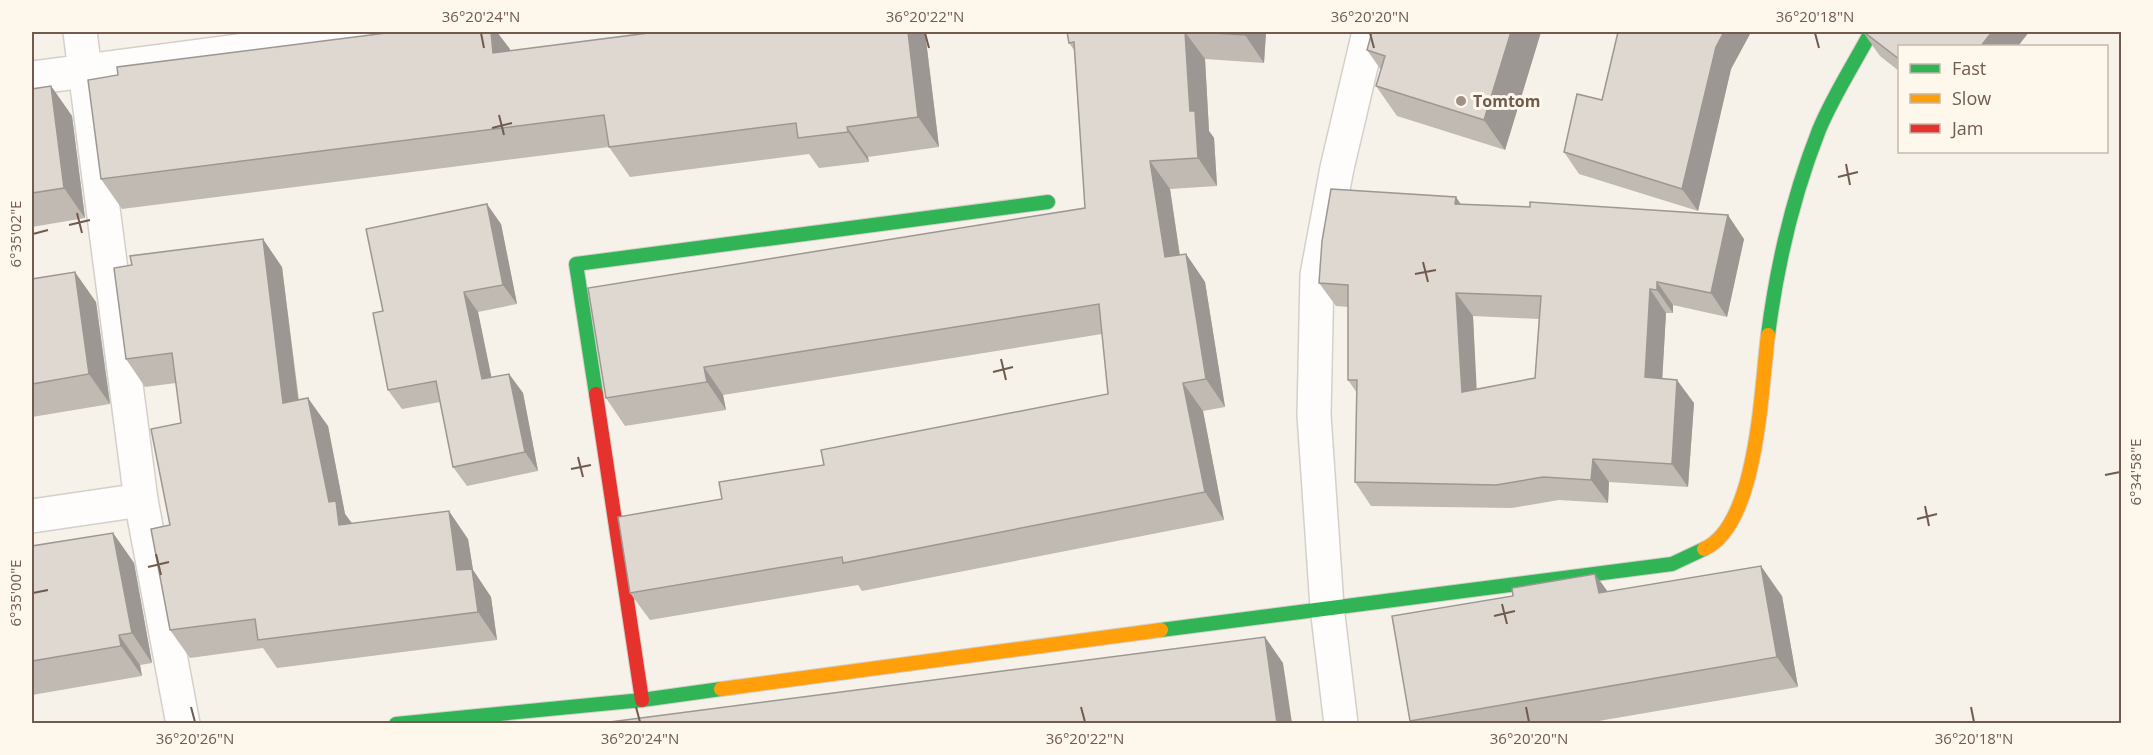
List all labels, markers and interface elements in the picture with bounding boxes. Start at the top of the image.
text: 36°20'24"N [442,6,520,26]
text: 36°20'22"N [886,6,964,26]
text: 36°20'20"N [1331,6,1409,26]
text: 36°20'18"N [1776,6,1854,26]
legend [1898,45,2108,153]
text: Fast [1952,56,1986,80]
text: Slow [1952,86,1991,110]
place label: Tomtom [1473,90,1540,112]
marker: Tomtom [1454,94,1468,108]
text: Jam [1950,116,1984,140]
text: 6°35'02"E [5,201,25,267]
text: 6°34'58"E [2125,439,2145,505]
text: 6°35'00"E [5,560,25,626]
text: 36°20'26"N [156,728,234,748]
text: 36°20'24"N [601,728,679,748]
text: 36°20'22"N [1046,728,1124,748]
text: 36°20'20"N [1490,728,1568,748]
text: 36°20'18"N [1935,728,2013,748]

